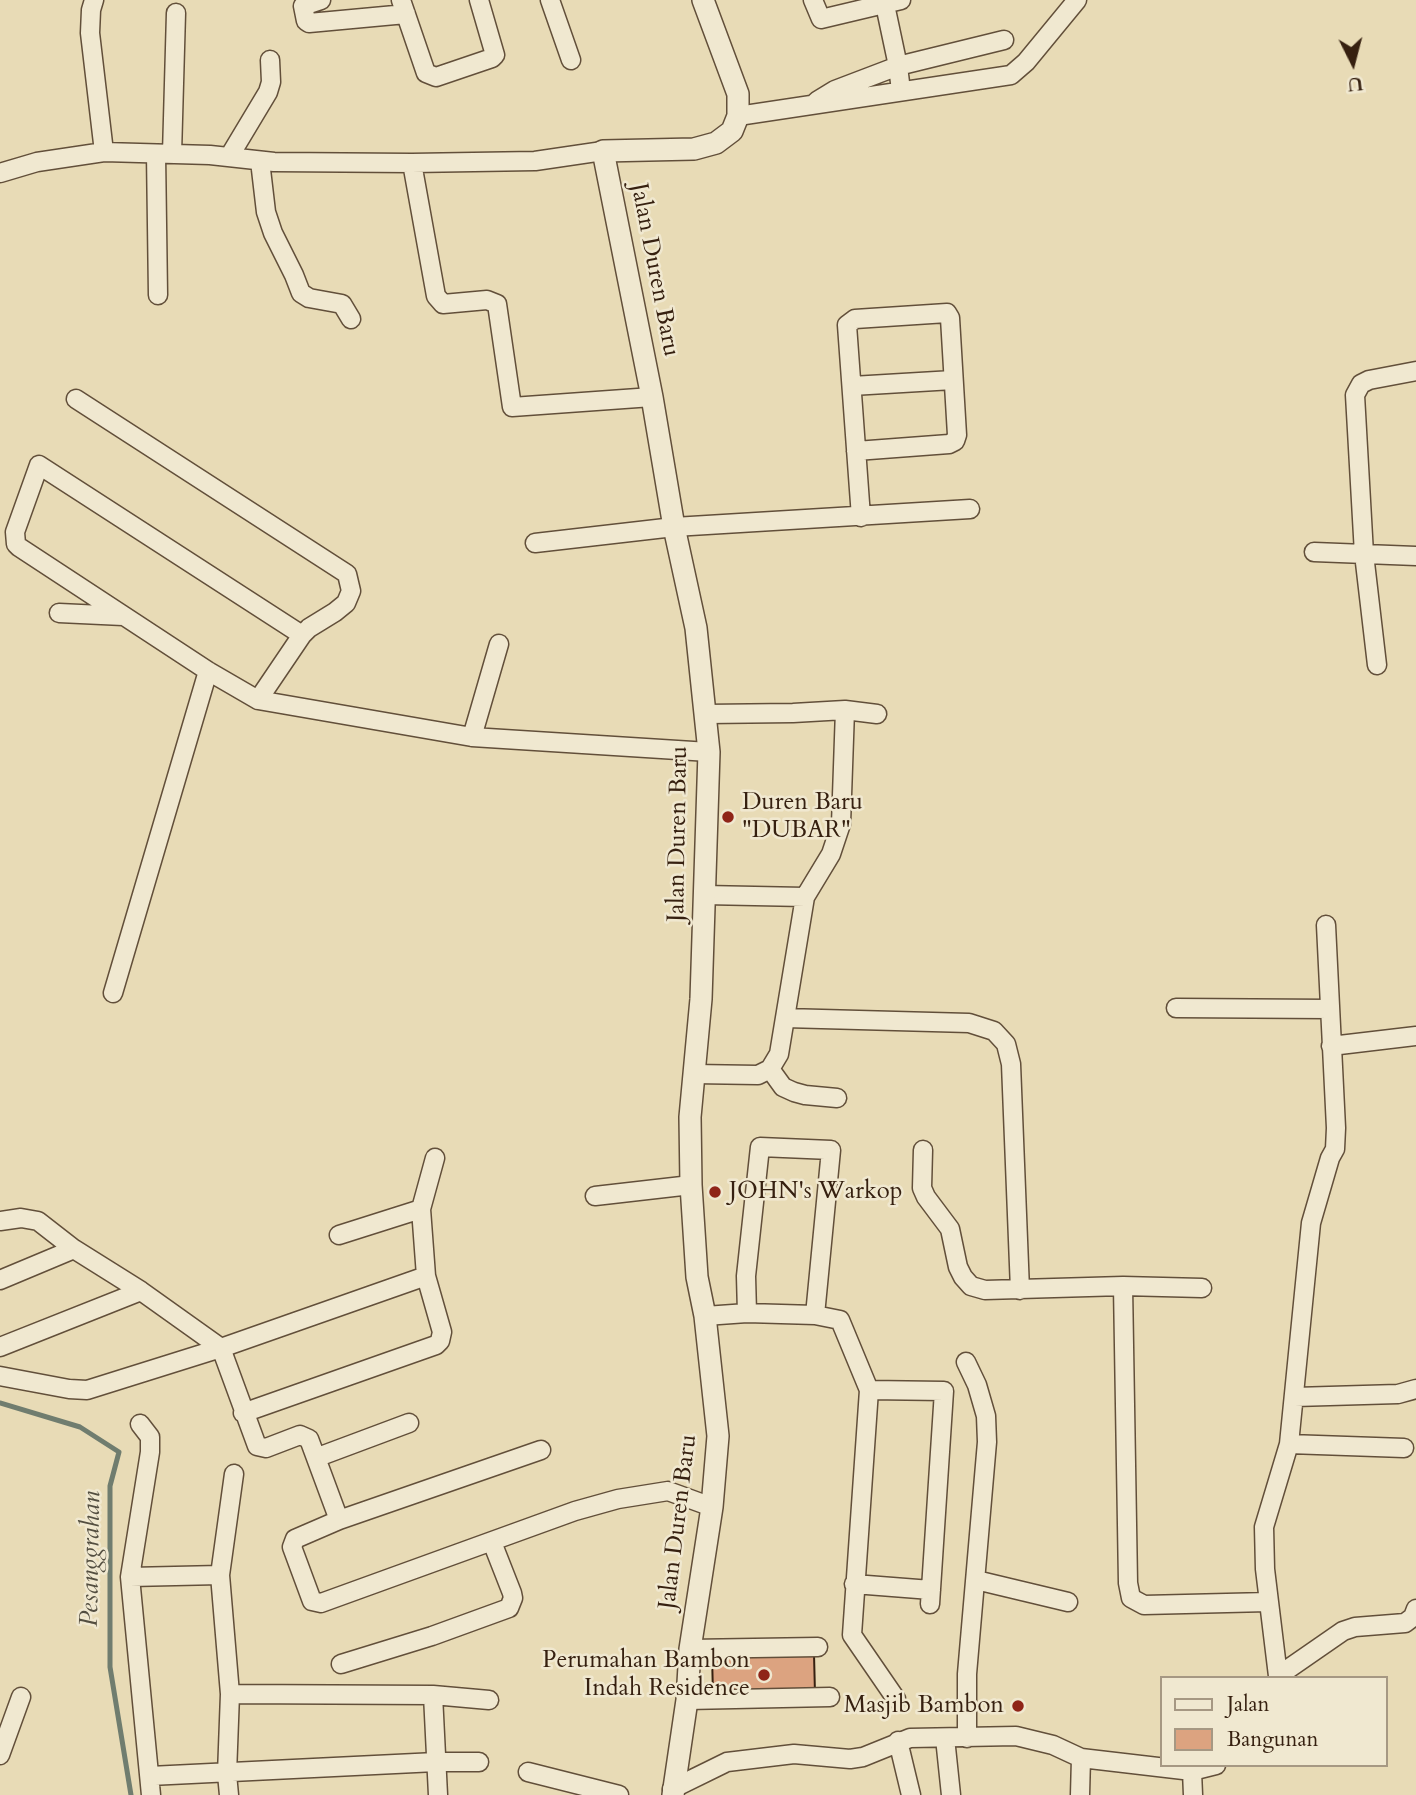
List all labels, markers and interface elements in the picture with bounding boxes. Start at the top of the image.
north arrow [1318,28,1388,98]
text: U [1346,70,1364,98]
street label: Jalan Duren Baru [623,181,685,359]
street label: Jalan Duren Baru [663,746,695,922]
place label: Duren Baru "DUBAR" [742,789,863,845]
marker: Duren Baru "DUBAR" [720,809,736,825]
place label: JOHN's Warkop [729,1178,903,1206]
marker: JOHN's Warkop [707,1184,723,1200]
street label: Jalan Duren Baru [654,1433,704,1611]
water label: Pesanggrahan [75,1491,109,1627]
place label: Perumahan Bambon Indah Residence [542,1647,750,1703]
marker: Perumahan Bambon Indah Residence [756,1667,772,1683]
legend [1160,1676,1388,1767]
text: Jalan [1227,1690,1270,1719]
place label: Masjib Bambon [844,1692,1004,1720]
marker: Masjib Bambon [1010,1698,1026,1714]
text: Bangunan [1227,1725,1319,1754]

